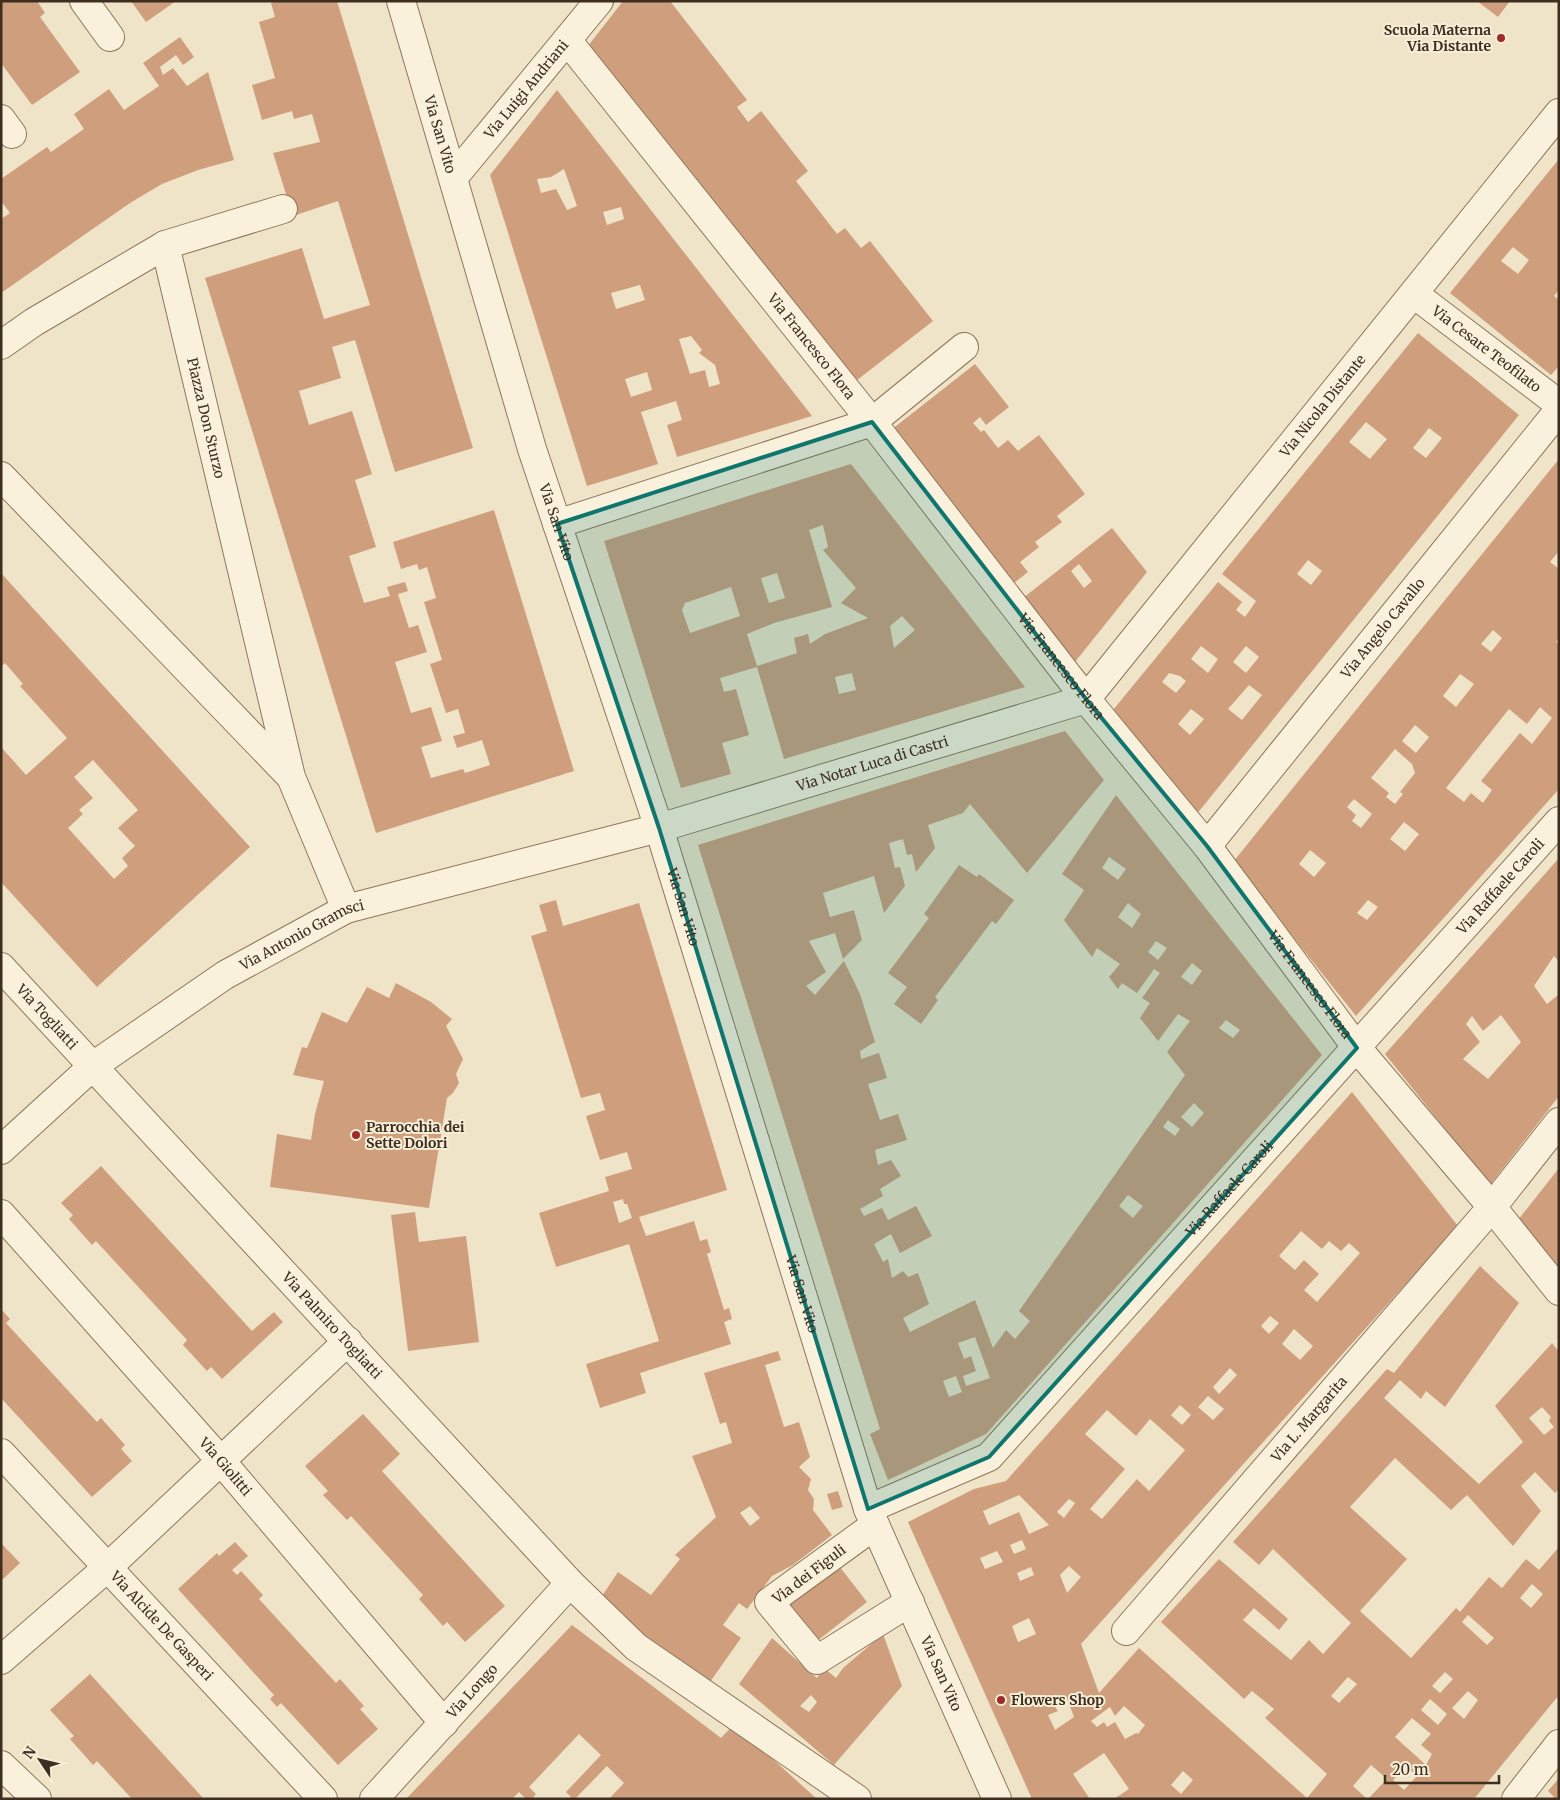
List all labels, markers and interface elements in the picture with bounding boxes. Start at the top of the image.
place label: Scuola Materna Via Distante [1384,21,1491,55]
marker: Scuola Materna Via Distante [1495,32,1507,44]
street label: Via Luigi Andriani [480,36,572,143]
street label: Via San Vito [420,92,460,175]
street label: Via Francesco Flora [763,289,860,403]
street label: Via Cesare Teofilato [1428,301,1545,396]
street label: Via Nicola Distante [1275,351,1369,461]
street label: Piazza Don Sturzo [183,356,229,480]
street label: Via San Vito [535,480,578,563]
street label: Via Angelo Cavallo [1336,574,1429,683]
street label: Via Francesco Flora [1013,609,1109,724]
street label: Via Notar Luca di Castri [793,732,951,795]
street label: Via Raffaele Caroli [1452,834,1548,939]
street label: Via San Vito [663,865,704,948]
street label: Via Antonio Gramsci [236,896,366,975]
street label: Via Francesco Flora [1263,926,1356,1043]
street label: Via Togliatti [12,980,82,1054]
place label: Parrocchia dei Sette Dolori [366,1118,465,1152]
marker: Parrocchia dei Sette Dolori [350,1129,362,1141]
street label: Via Raffaele Caroli [1181,1137,1277,1241]
street label: Via San Vito [781,1252,822,1335]
street label: Via Palmiro Togliatti [278,1268,386,1383]
street label: Via L. Margarita [1266,1372,1351,1466]
street label: Via Giolitti [195,1433,256,1500]
street label: Via dei Figuli [768,1540,850,1608]
street label: Via Alcide De Gasperi [106,1567,217,1685]
street label: Via San Vito [916,1632,966,1714]
street label: Via Longo [442,1660,501,1723]
place label: Flowers Shop [1011,1691,1104,1709]
marker: Flowers Shop [995,1694,1007,1706]
north arrow [15,1735,65,1785]
text: N [19,1743,40,1762]
scale bar [1385,1752,1499,1784]
text: 20 m [1392,1760,1429,1779]

